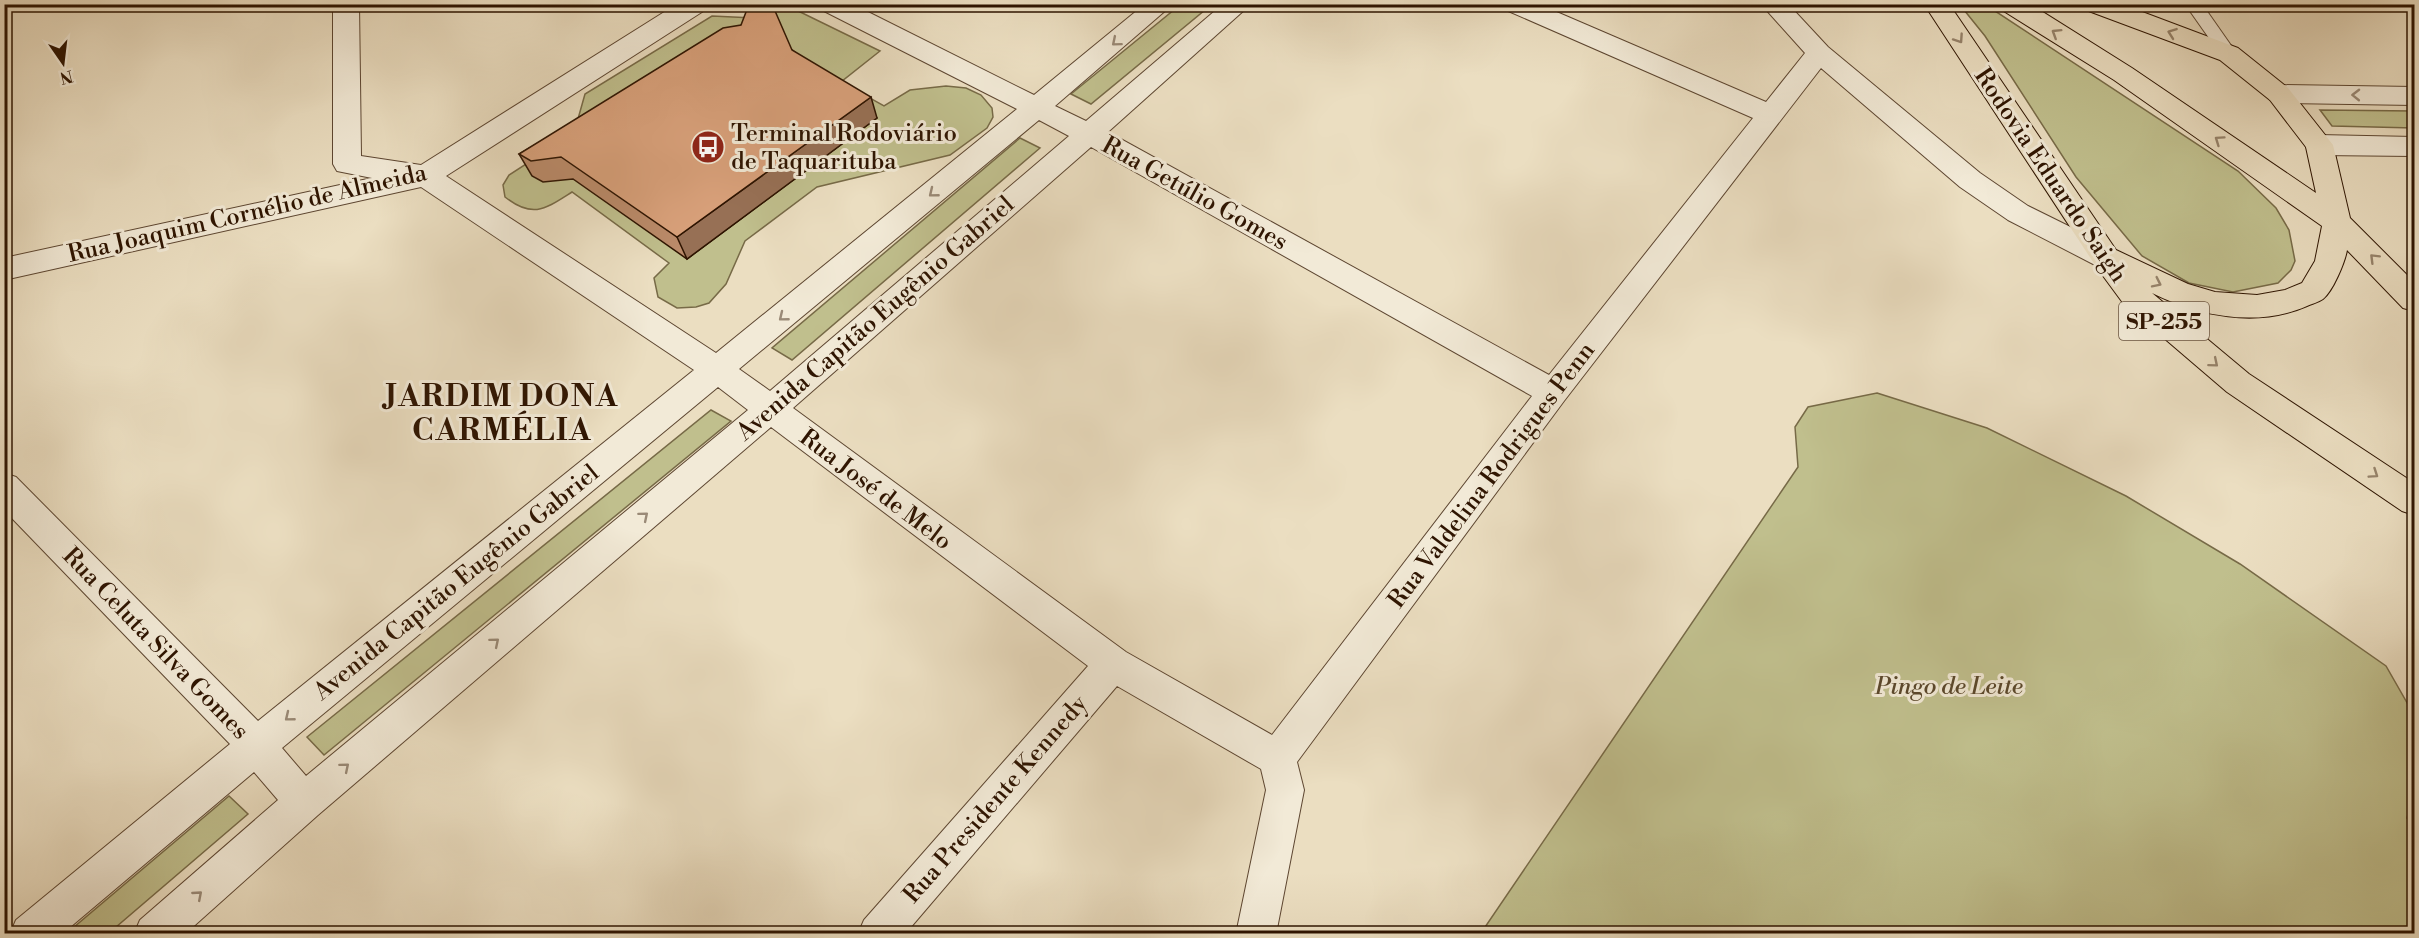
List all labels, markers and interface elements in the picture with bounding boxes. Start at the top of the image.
one-way arrow [2167,27,2178,40]
one-way arrow [2052,28,2062,40]
one-way arrow [1952,32,1963,43]
north arrow [33,33,93,93]
one-way arrow [1112,35,1123,46]
street label: Rodovia Eduardo Saigh [1967,63,2133,289]
text: N [57,65,75,88]
one-way arrow [2352,89,2361,101]
place label: Terminal Rodoviário de Taquarituba [731,119,957,177]
bus stop icon: Terminal Rodoviário de Taquarituba [690,129,726,165]
street label: Rua Getúlio Gomes [1096,130,1293,257]
one-way arrow [2215,136,2226,147]
street label: Rua Joaquim Cornélio de Almeida [65,158,430,270]
one-way arrow [929,186,940,197]
street label: Avenida Capitão Eugênio Gabriel [730,190,1021,448]
one-way arrow [2370,254,2380,265]
one-way arrow [2151,275,2162,287]
road number: SP-255 [2119,302,2209,340]
one-way arrow [779,310,790,321]
street label: Rua Valdelina Rodrigues Penn [1382,337,1602,615]
one-way arrow [2207,355,2218,366]
district label: JARDIM DONA CARMÉLIA [381,378,619,450]
street label: Rua José de Melo [793,423,958,557]
street label: Avenida Capitão Eugênio Gabriel [307,458,605,708]
one-way arrow [2368,466,2378,478]
one-way arrow [637,512,648,523]
street label: Rua Celuta Silva Gomes [56,541,255,746]
one-way arrow [488,638,499,649]
park label: Pingo de Leite [1874,672,2023,702]
street label: Rua Presidente Kennedy [897,689,1094,910]
one-way arrow [284,710,295,721]
one-way arrow [338,764,349,775]
one-way arrow [191,891,202,902]

